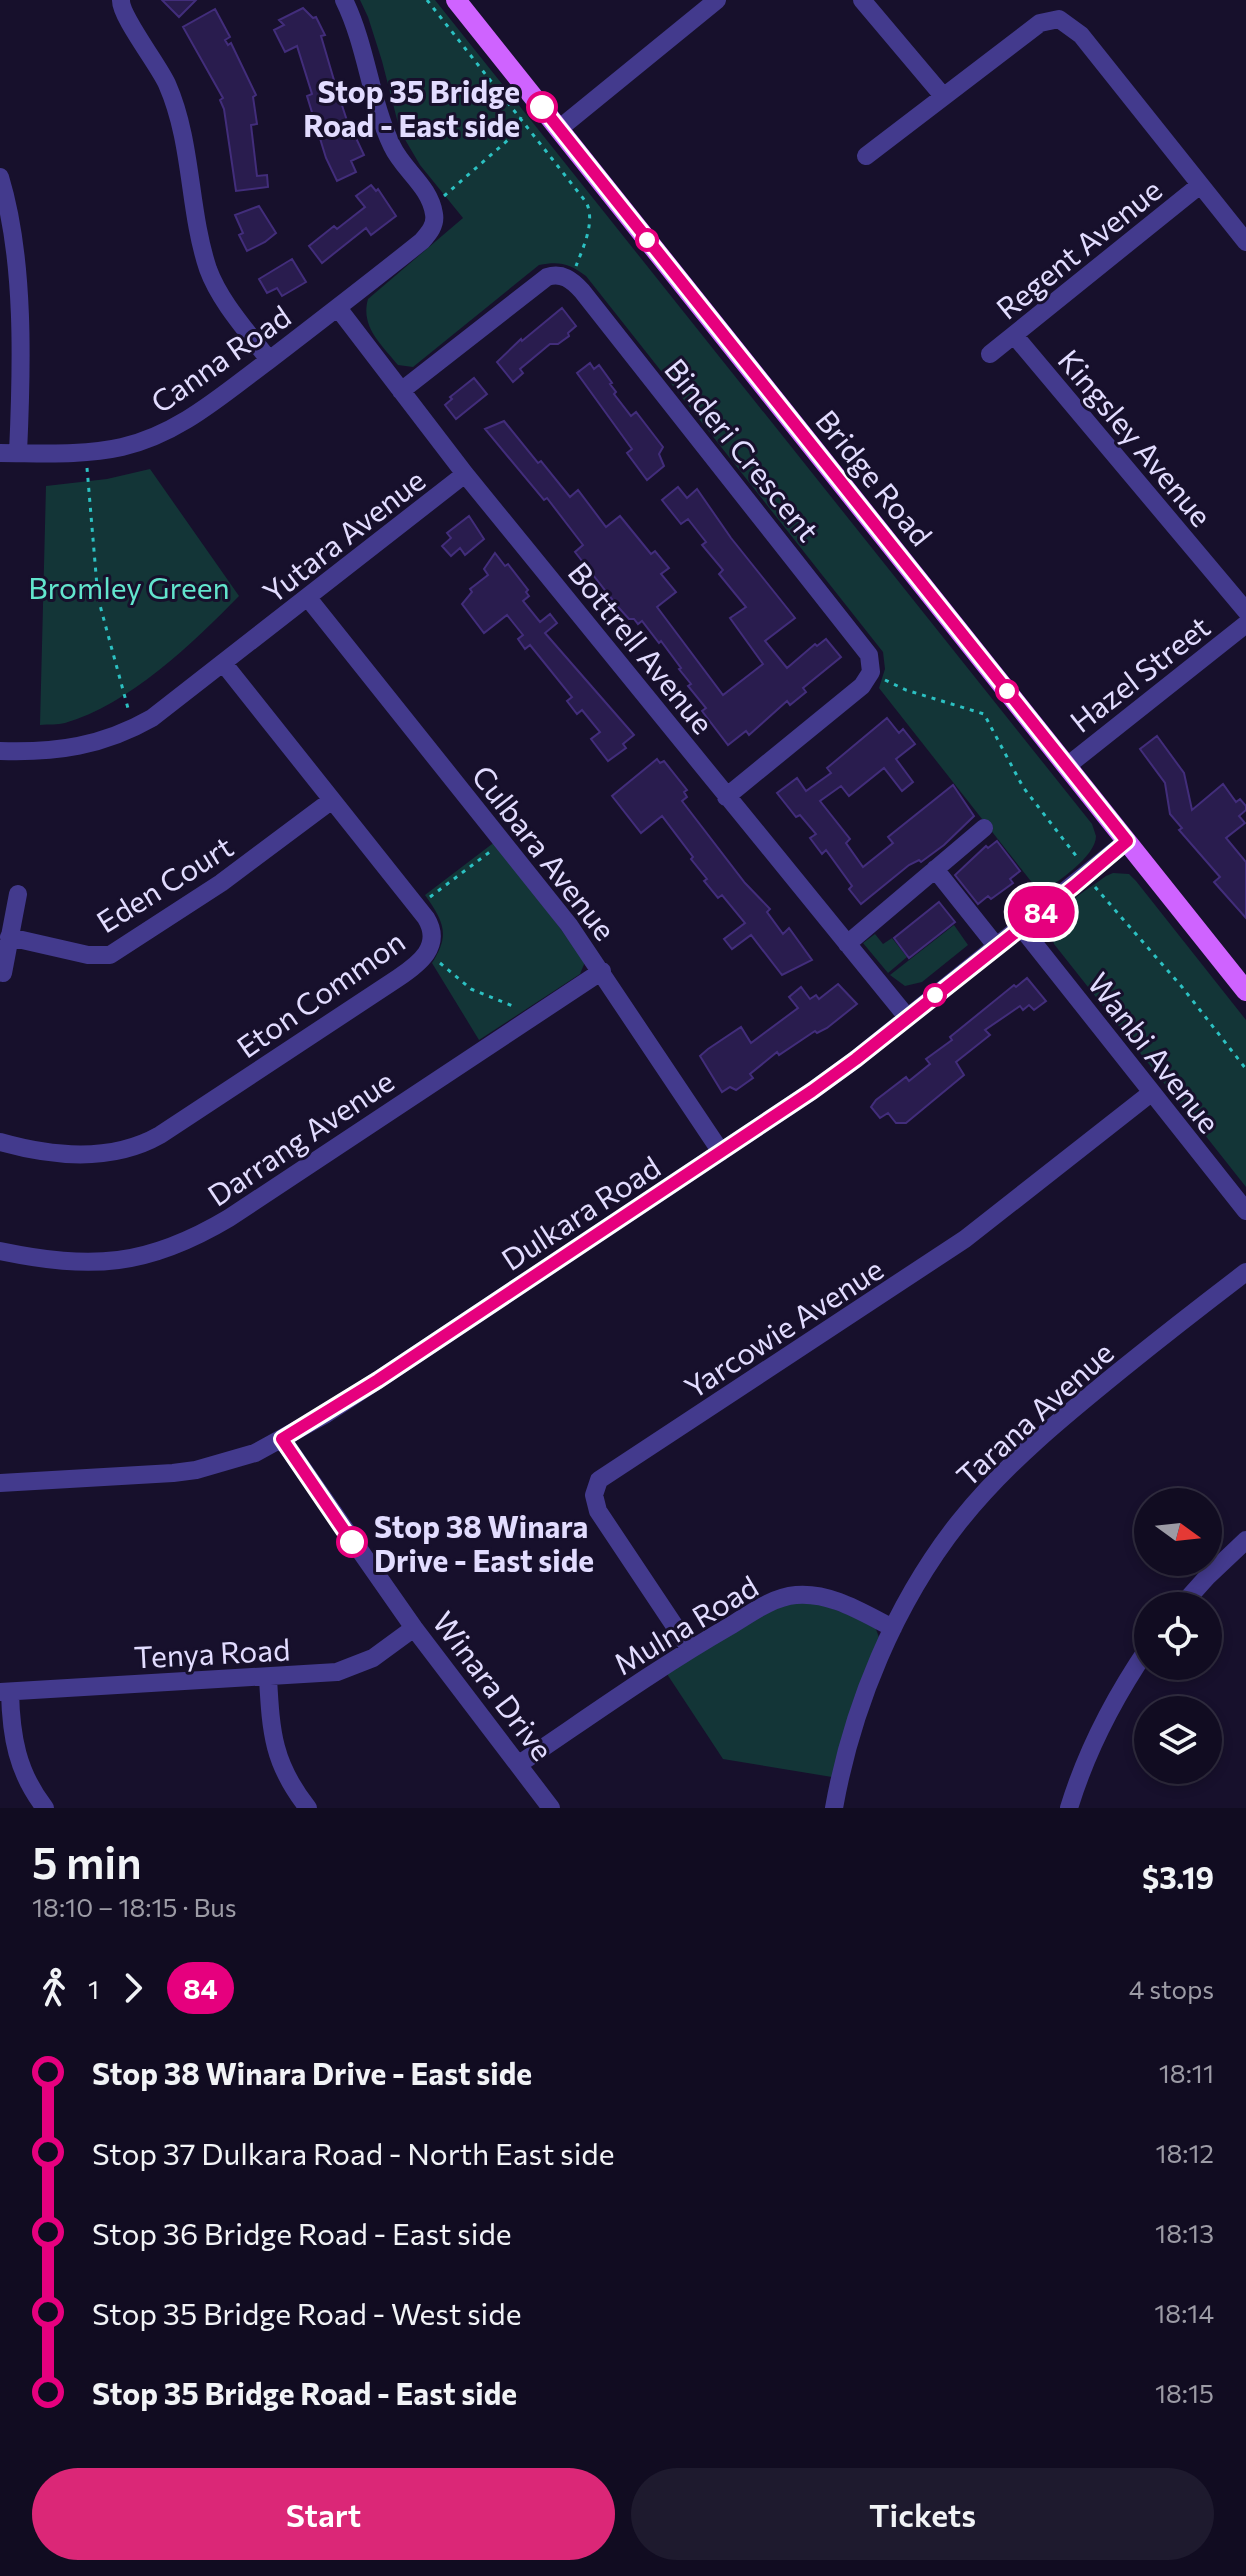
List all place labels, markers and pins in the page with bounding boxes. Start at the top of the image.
place label: Stop 35 Bridge Road - East side [303,72,520,143]
marker: Stop 35 Bridge Road - East side [527,92,557,122]
unlabelled marker [636,229,658,251]
unlabelled marker [996,680,1018,702]
unlabelled marker [924,984,946,1006]
place label: Stop 38 Winara Drive - East side [374,1507,594,1578]
marker: Stop 38 Winara Drive - East side [337,1527,367,1557]

